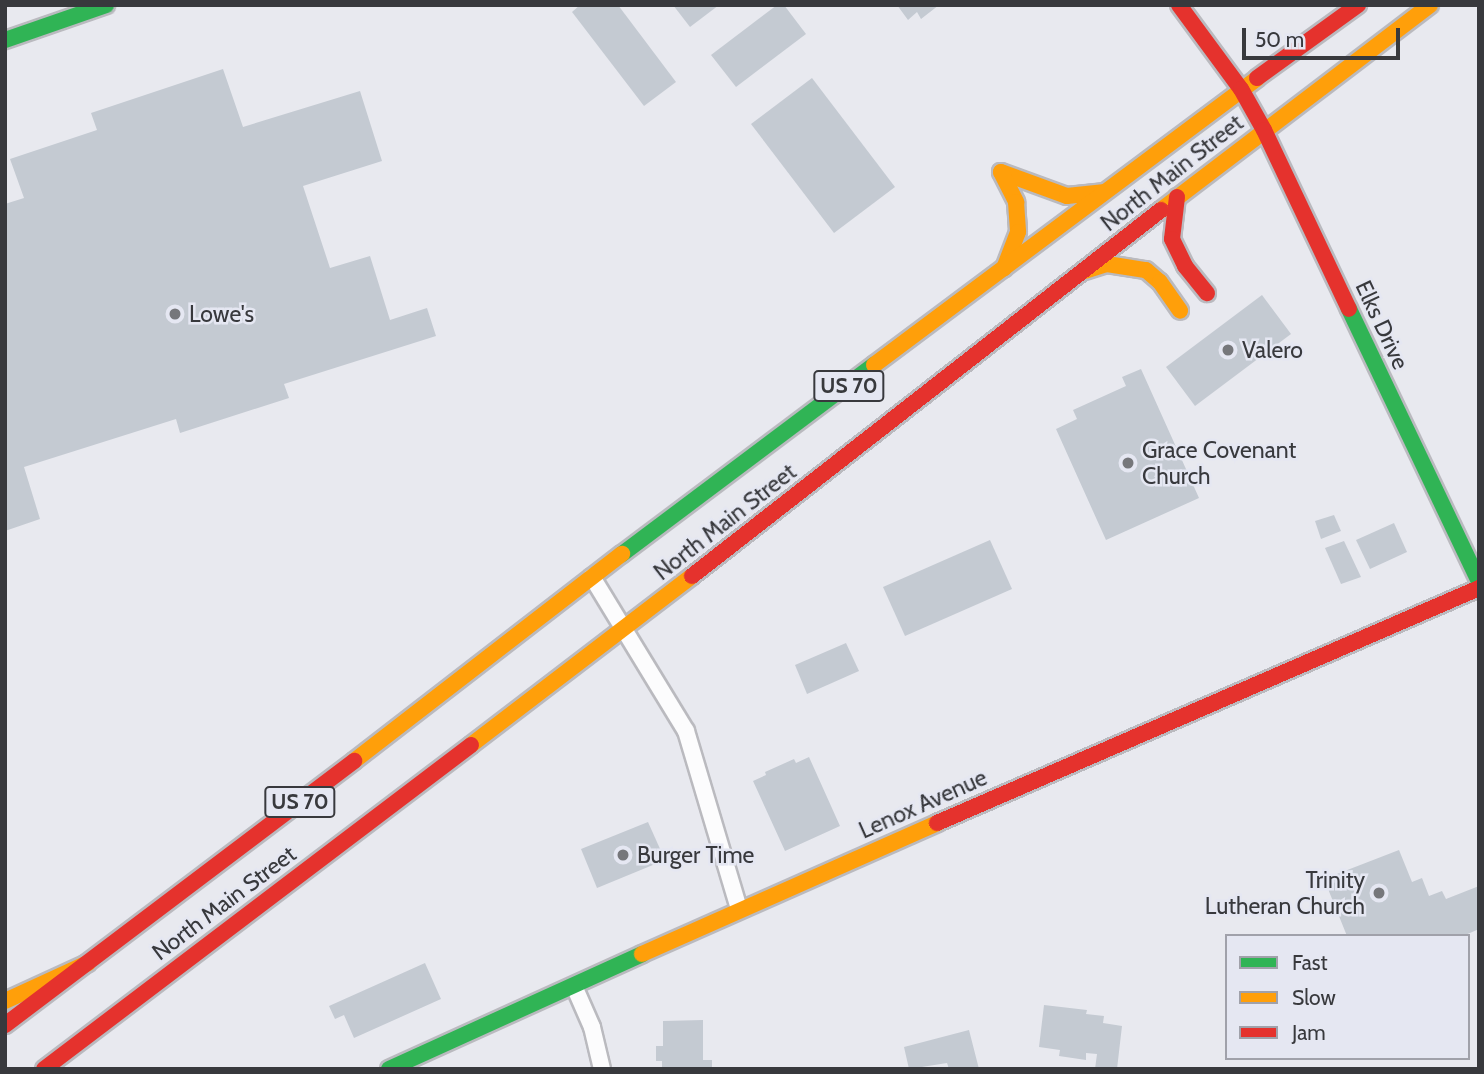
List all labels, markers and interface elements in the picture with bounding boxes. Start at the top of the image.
scale bar [1246,14,1404,58]
text: 50 m [1255,27,1304,52]
street label: North Main Street [1095,109,1249,237]
street label: Elks Drive [1349,276,1415,374]
place label: Lowe's [189,300,254,328]
marker: Lowe's [167,306,183,322]
place label: Valero [1242,336,1303,364]
marker: Valero [1220,342,1236,358]
road number: US 70 [812,368,886,404]
place label: Grace Covenant Church [1142,436,1296,490]
marker: Grace Covenant Church [1120,455,1136,471]
street label: North Main Street [648,458,802,586]
street label: Lenox Avenue [855,764,991,844]
road number: US 70 [263,784,337,820]
street label: North Main Street [147,840,301,966]
place label: Burger Time [637,841,754,869]
marker: Burger Time [615,847,631,863]
place label: Trinity Lutheran Church [1205,866,1365,920]
marker: Trinity Lutheran Church [1371,885,1387,901]
legend [1225,934,1470,1060]
text: Fast [1292,950,1328,975]
text: Slow [1292,985,1336,1010]
text: Jam [1292,1020,1326,1045]

